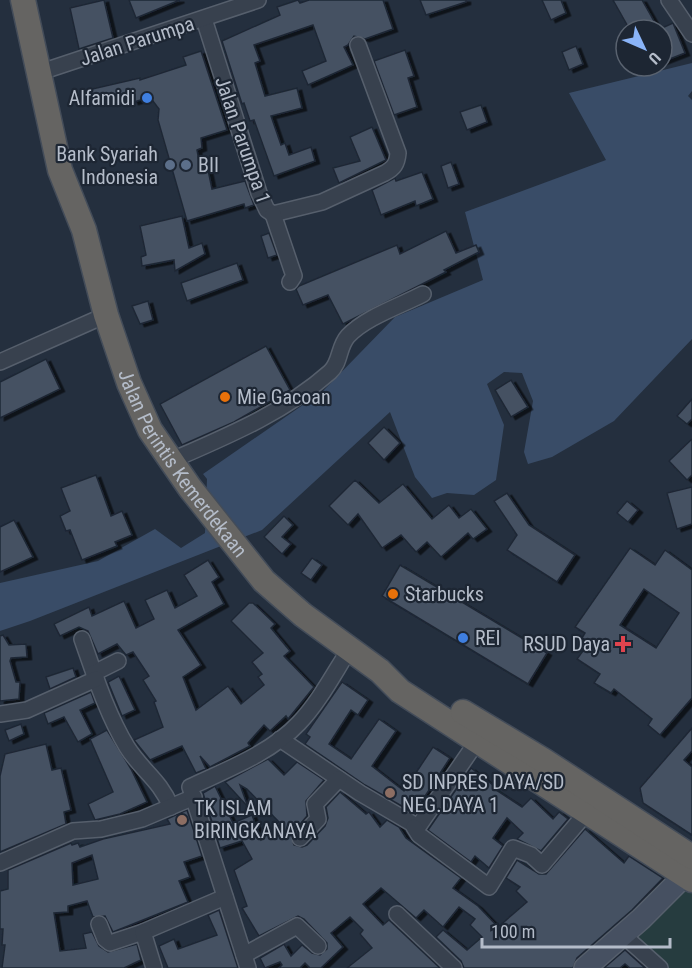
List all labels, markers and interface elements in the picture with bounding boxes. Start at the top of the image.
street label: Jalan Parumpa [77,11,197,71]
north arrow [614,18,674,78]
text: U [644,48,664,68]
street label: Jalan Parumpa 1 [210,73,276,207]
place label: Alfamidi [69,86,135,110]
marker: Alfamidi [140,91,154,105]
place label: Bank Syariah Indonesia [56,142,158,189]
place label: BII [198,153,219,177]
marker: Bank Syariah Indonesia [163,158,177,172]
marker: BII [179,158,193,172]
street label: Jalan Perintis Kemerdekaan [113,367,252,562]
place label: Mie Gacoan [237,385,331,409]
marker: Mie Gacoan [218,390,232,404]
place label: Starbucks [405,582,484,606]
marker: Starbucks [386,587,400,601]
place label: REI [475,626,501,650]
marker: REI [456,631,470,645]
place label: RSUD Daya [523,632,610,656]
marker: RSUD Daya [614,635,632,653]
place label: SD INPRES DAYA/SD NEG.DAYA 1 [402,770,565,817]
marker: SD INPRES DAYA/SD NEG.DAYA 1 [383,786,397,800]
place label: TK ISLAM BIRINGKANAYA [194,796,317,843]
marker: TK ISLAM BIRINGKANAYA [175,813,189,827]
scale bar [482,911,670,949]
text: 100 m [491,921,535,942]

